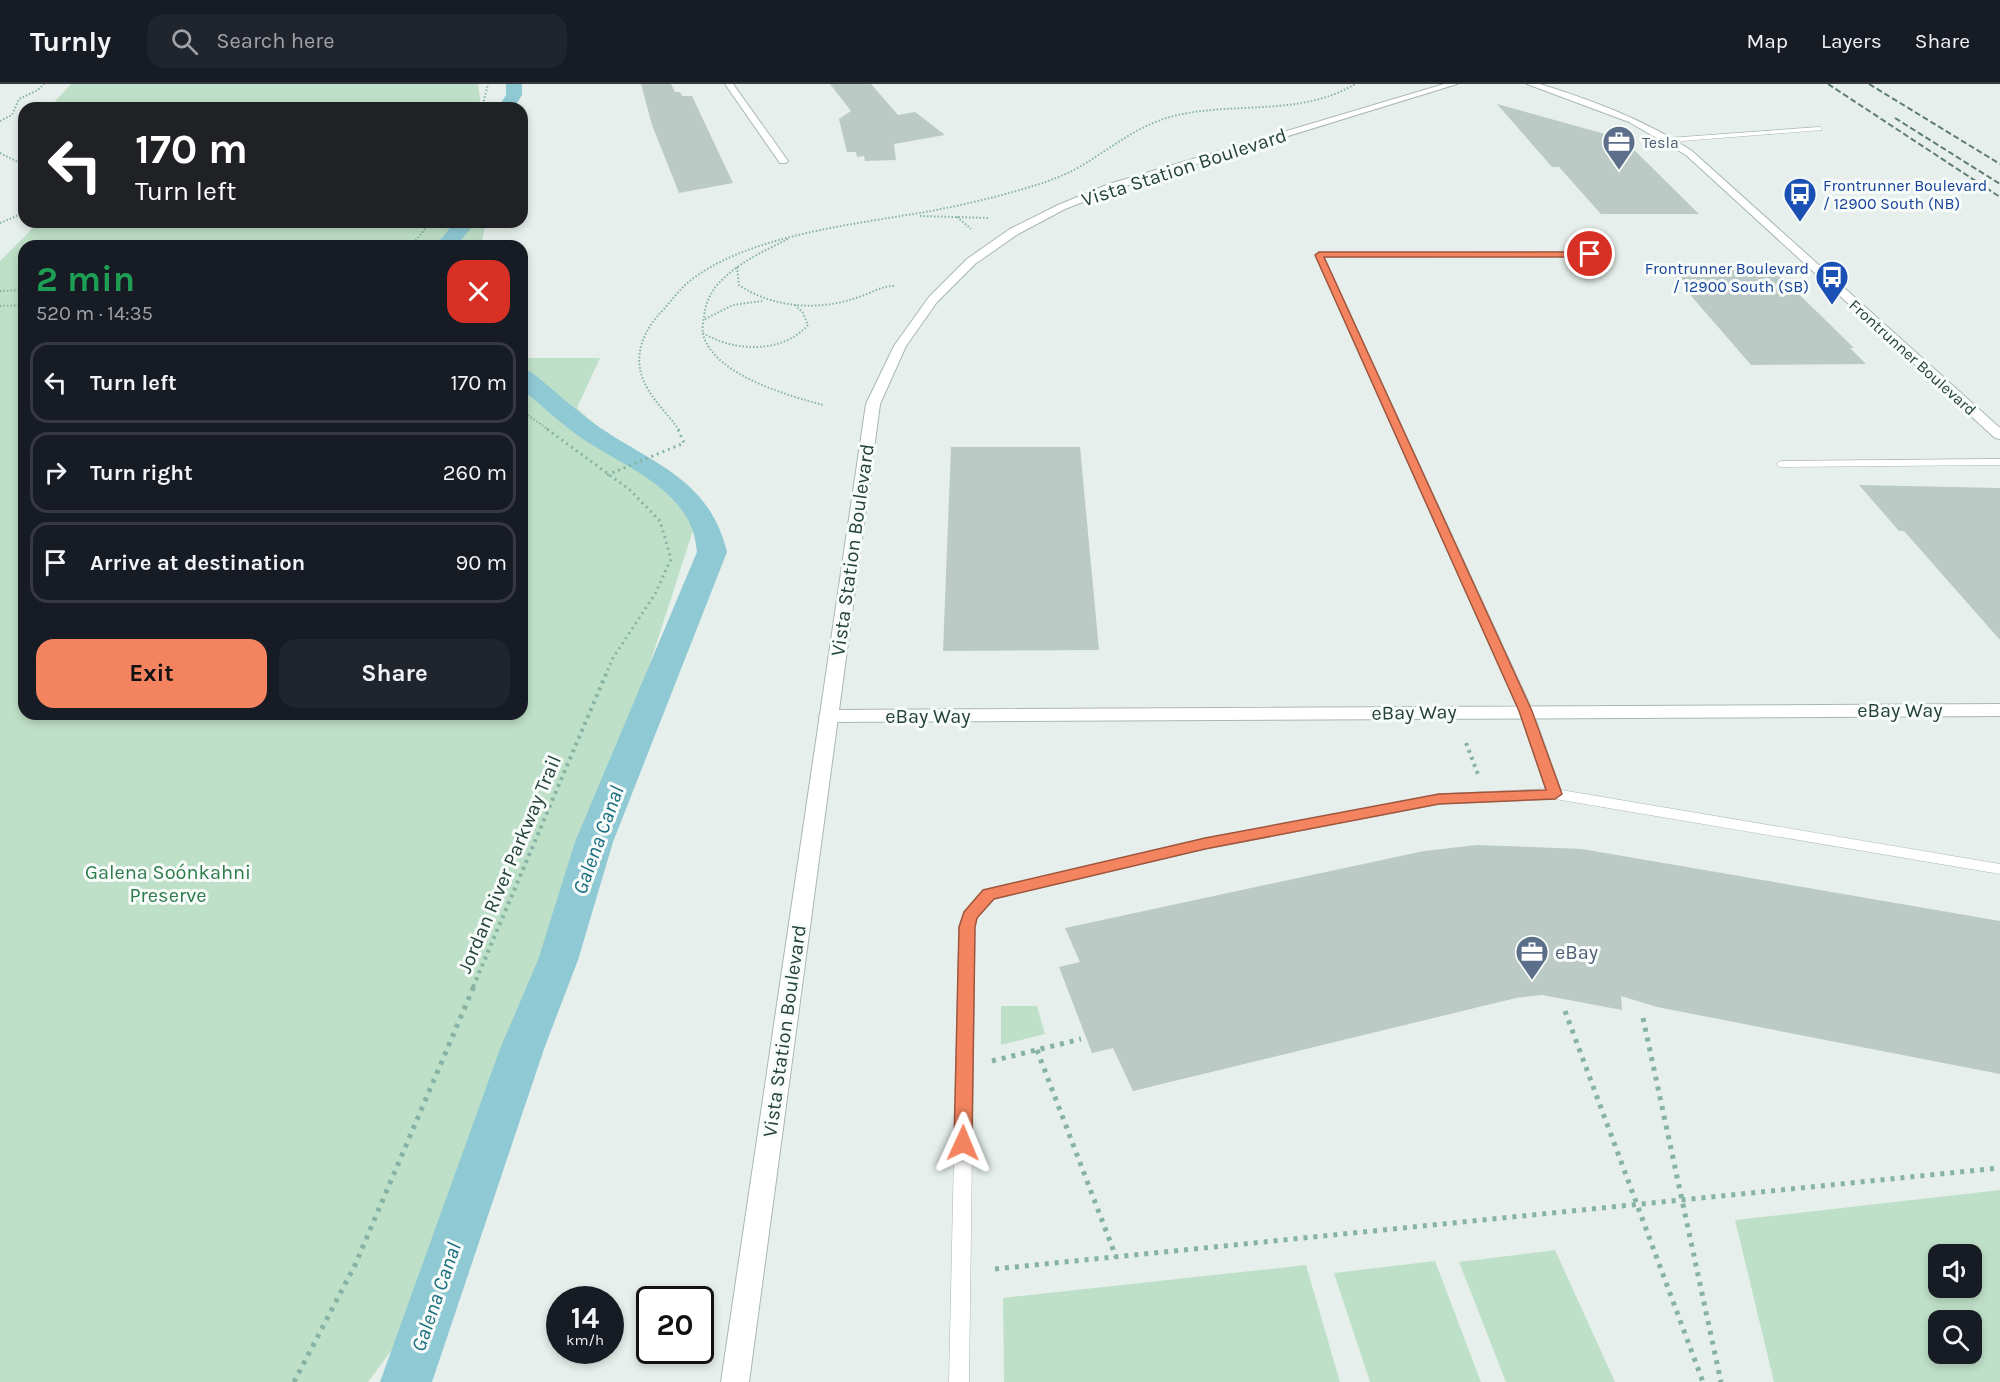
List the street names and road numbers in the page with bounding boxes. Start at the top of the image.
street label: Vista Station Boulevard [1079,123,1290,212]
street label: Frontrunner Boulevard [1845,295,1980,419]
street label: Vista Station Boulevard [826,442,879,658]
street label: eBay Way [1857,699,1943,722]
street label: eBay Way [1371,700,1457,725]
street label: eBay Way [885,705,971,728]
street label: Jordan River Parkway Trail [453,752,566,977]
street label: Vista Station Boulevard [758,923,811,1139]

